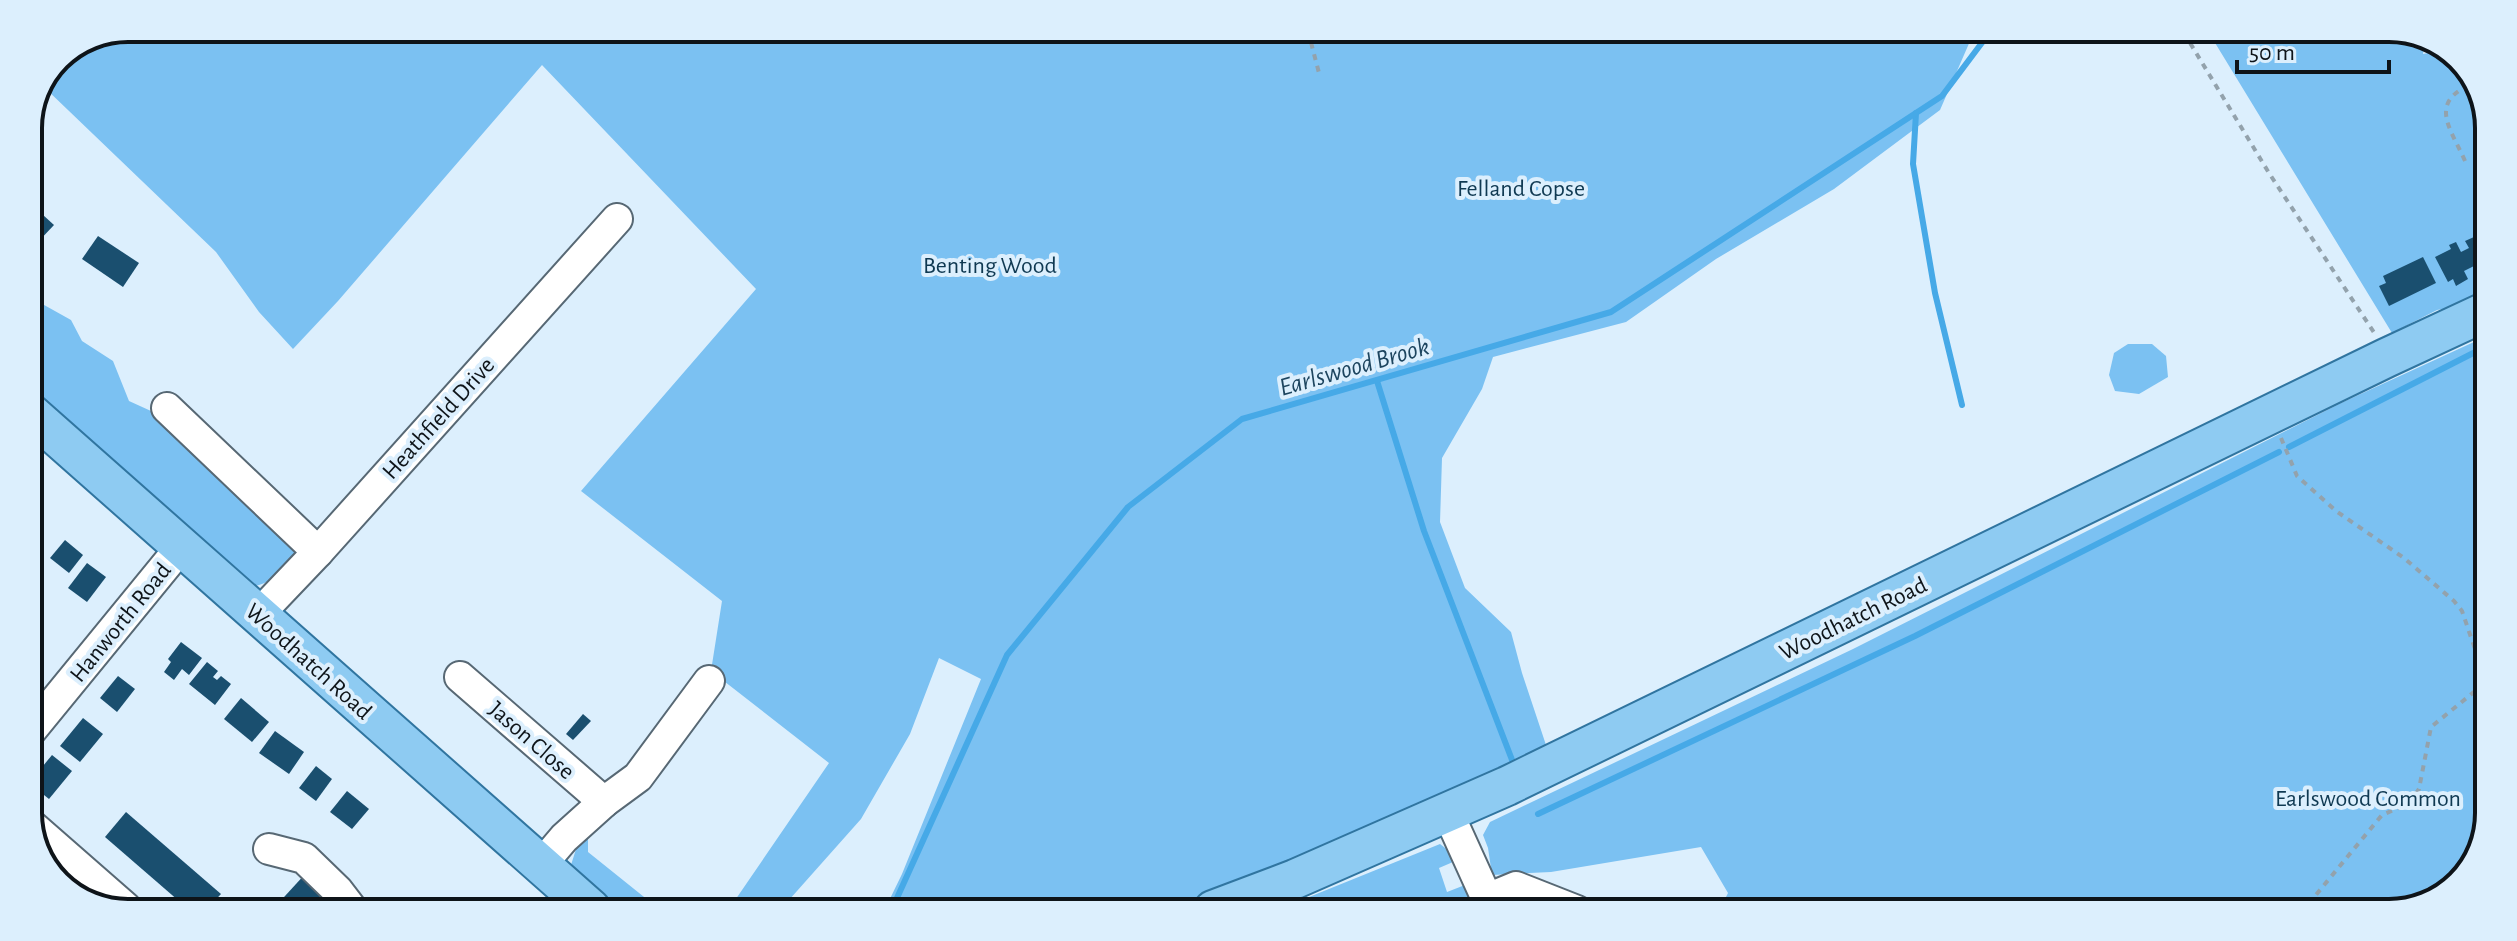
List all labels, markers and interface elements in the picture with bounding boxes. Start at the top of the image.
scale bar [2237,24,2389,74]
text: 50 m [2249,41,2295,65]
park label: Felland Copse [1457,177,1585,201]
park label: Benting Wood [923,254,1057,278]
water label: Earlswood Brook [1276,333,1432,401]
street label: Heathfield Drive [378,353,499,484]
street label: Hanworth Road [66,558,176,687]
street label: Woodhatch Road [1776,573,1931,665]
street label: Woodhatch Road [241,599,376,724]
street label: Jason Close [484,697,579,784]
park label: Earlswood Common [2275,787,2461,811]

